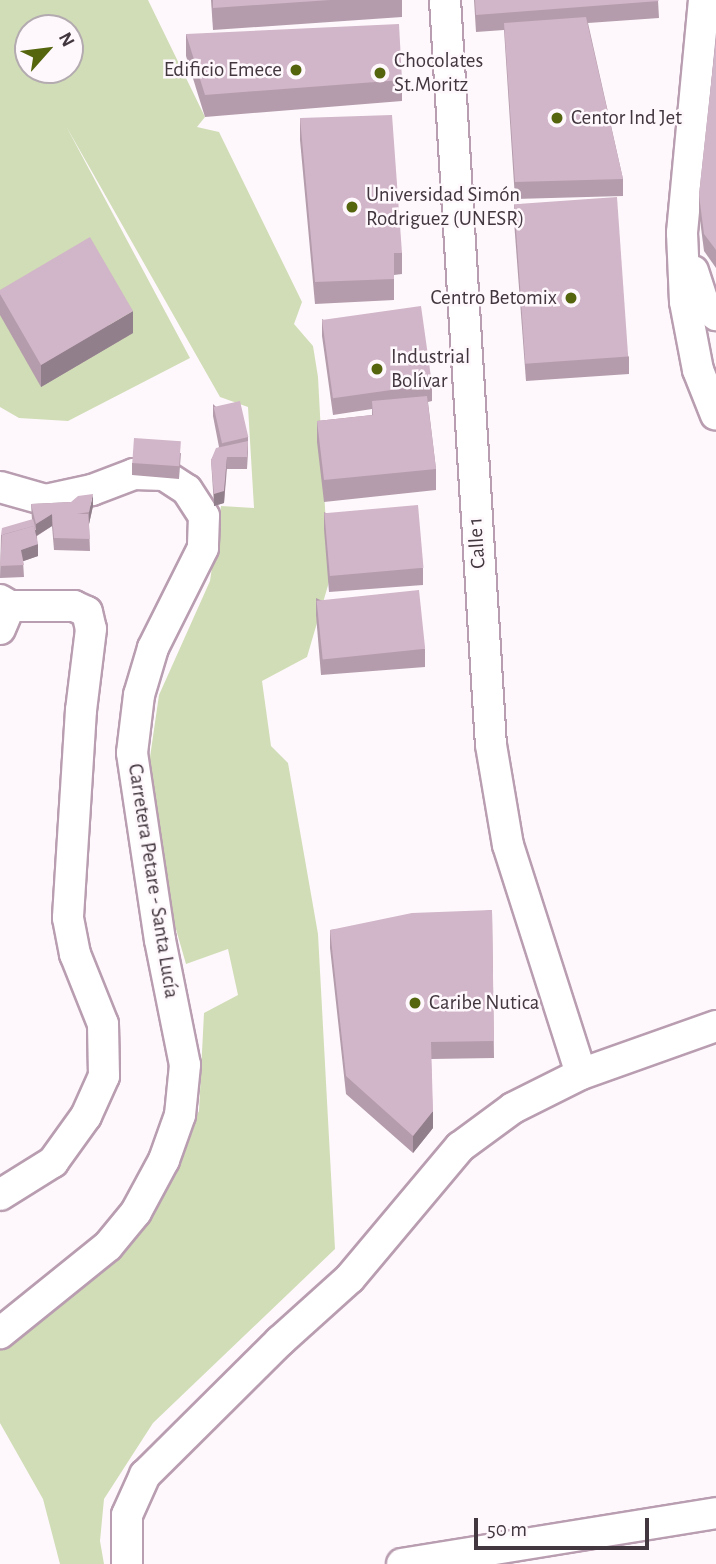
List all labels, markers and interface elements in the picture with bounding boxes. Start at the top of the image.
north arrow [14,14,84,84]
text: N [55,30,78,50]
place label: Chocolates St.Moritz [394,48,483,98]
place label: Edificio Emece [164,57,282,83]
marker: Edificio Emece [288,62,304,78]
marker: Chocolates St.Moritz [372,65,388,81]
place label: Centor Ind Jet [571,105,682,131]
marker: Centor Ind Jet [549,110,565,126]
place label: Universidad Simón Rodriguez (UNESR) [366,182,524,232]
marker: Universidad Simón Rodriguez (UNESR) [344,199,360,215]
place label: Centro Betomix [430,285,557,311]
marker: Centro Betomix [563,290,579,306]
place label: Industrial Bolívar [391,344,470,394]
marker: Industrial Bolívar [369,361,385,377]
street label: Calle 1 [463,517,491,569]
street label: Carretera Petare - Santa Lucía [122,762,184,1000]
place label: Caribe Nutica [429,990,539,1016]
marker: Caribe Nutica [407,995,423,1011]
scale bar [478,1504,653,1548]
text: 50 m [487,1519,527,1540]

